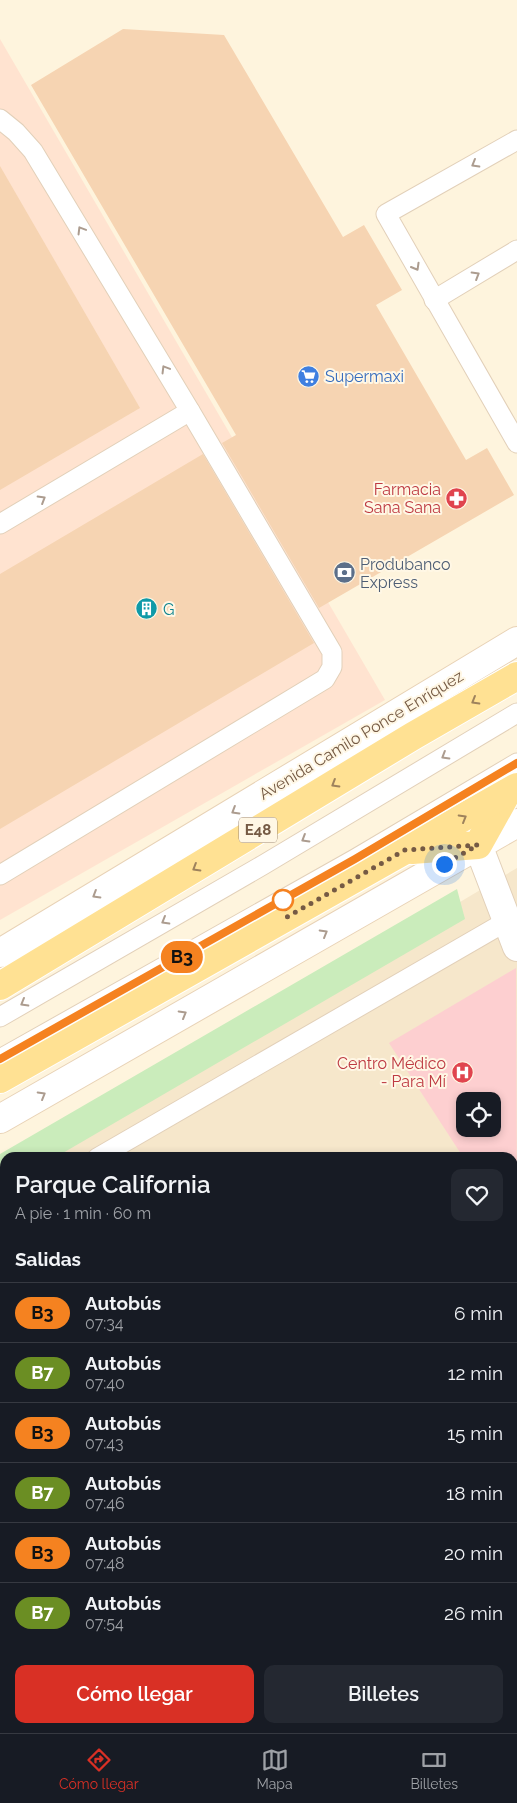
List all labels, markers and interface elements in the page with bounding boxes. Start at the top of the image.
one-way arrow [471,158,480,168]
one-way arrow [77,226,87,235]
one-way arrow [409,262,419,271]
one-way arrow [470,271,479,281]
supermarket icon: Supermaxi [297,364,321,388]
one-way arrow [161,366,171,375]
place label: Supermaxi [325,367,404,386]
place label: Farmacia Sana Sana [364,480,441,517]
pharmacy icon: Farmacia Sana Sana [445,486,469,510]
one-way arrow [36,495,45,505]
place label: Produbanco Express [360,555,450,592]
bank icon: Produbanco Express [332,561,356,585]
building icon: G [135,597,159,621]
place label: G [163,600,174,619]
street label: Avenida Camilo Ponce Enríquez [255,666,467,804]
one-way arrow [471,694,480,704]
one-way arrow [442,750,451,760]
one-way arrow [332,777,341,787]
one-way arrow [232,804,241,814]
one-way arrow [457,814,466,824]
road number: E48 [239,818,277,842]
one-way arrow [302,833,311,843]
your location [432,852,457,877]
one-way arrow [193,861,202,871]
one-way arrow [93,888,102,898]
unlabelled marker [272,889,294,911]
one-way arrow [161,915,170,925]
one-way arrow [319,929,328,939]
line badge: B3 [160,941,204,973]
text: B3 [171,946,193,967]
one-way arrow [21,996,30,1006]
one-way arrow [178,1010,187,1020]
place label: Centro Médico - Para Mí [337,1054,446,1091]
hospital icon: Centro Médico - Para Mí [450,1060,474,1084]
one-way arrow [37,1091,46,1101]
map controls [456,1092,501,1137]
button: locate [456,1092,501,1137]
button: heart [451,1169,503,1221]
text: Parque California [15,1170,210,1199]
text: A pie · 1 min · 60 m [15,1204,151,1223]
text: Salidas [15,1248,81,1270]
text: Autobús [85,1292,161,1314]
text: B3 [31,1302,54,1323]
text: 6 min [454,1302,503,1324]
text: 07:34 [85,1314,124,1333]
text: Autobús [85,1352,161,1374]
text: B7 [31,1362,54,1383]
text: 12 min [447,1362,503,1384]
text: 07:40 [85,1374,125,1393]
text: Autobús [85,1412,161,1434]
text: B3 [31,1422,54,1443]
text: 15 min [447,1422,503,1444]
text: 07:43 [85,1434,124,1453]
text: Autobús [85,1472,161,1494]
text: B7 [31,1482,54,1503]
text: 18 min [446,1482,503,1504]
text: 07:46 [85,1494,125,1513]
text: Autobús [85,1532,161,1554]
text: B3 [31,1542,54,1563]
text: 20 min [444,1542,503,1564]
text: 07:48 [85,1554,124,1573]
text: Autobús [85,1592,161,1614]
text: B7 [31,1602,54,1623]
text: 26 min [444,1602,503,1624]
text: 07:54 [85,1614,124,1633]
button: Cómo llegar [15,1665,254,1723]
button: Billetes [264,1665,503,1723]
tab: Cómo llegar [59,1746,139,1792]
tab: Mapa [256,1746,293,1792]
tab: Billetes [410,1746,458,1792]

